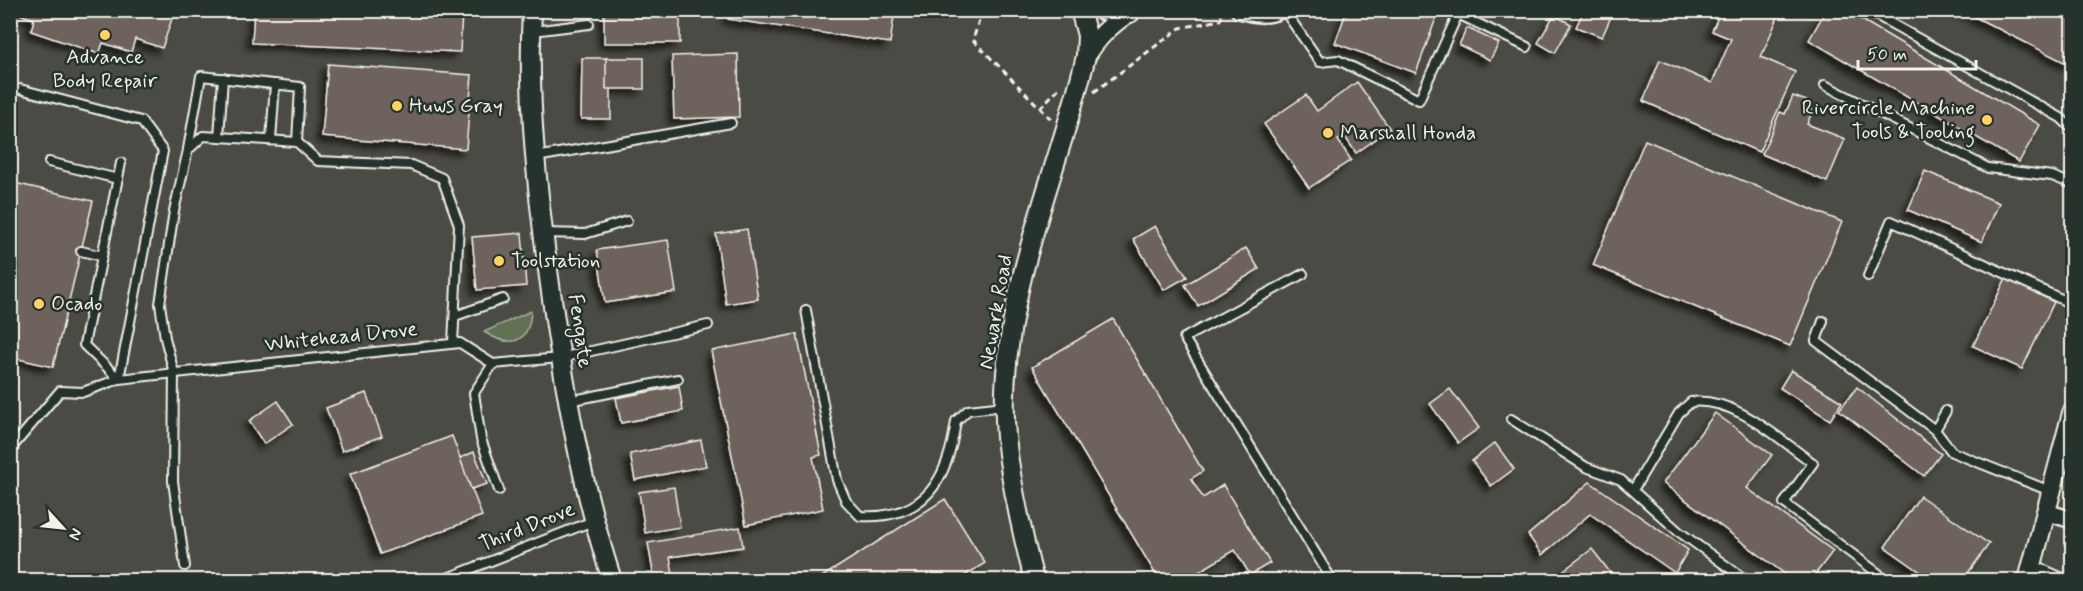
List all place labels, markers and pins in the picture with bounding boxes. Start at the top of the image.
marker: Advance Body Repair [98,28,112,42]
place label: Advance Body Repair [53,43,157,95]
place label: Huws Gray [409,92,503,120]
place label: Rivercircle Machine Tools & Tooling [1802,94,1975,148]
marker: Huws Gray [390,99,404,113]
marker: Rivercircle Machine Tools & Tooling [1980,113,1994,127]
place label: Marshall Honda [1340,119,1476,147]
marker: Marshall Honda [1321,126,1335,140]
place label: Toolstation [511,247,600,275]
marker: Toolstation [492,254,506,268]
place label: Ocado [51,290,102,318]
marker: Ocado [32,297,46,311]

